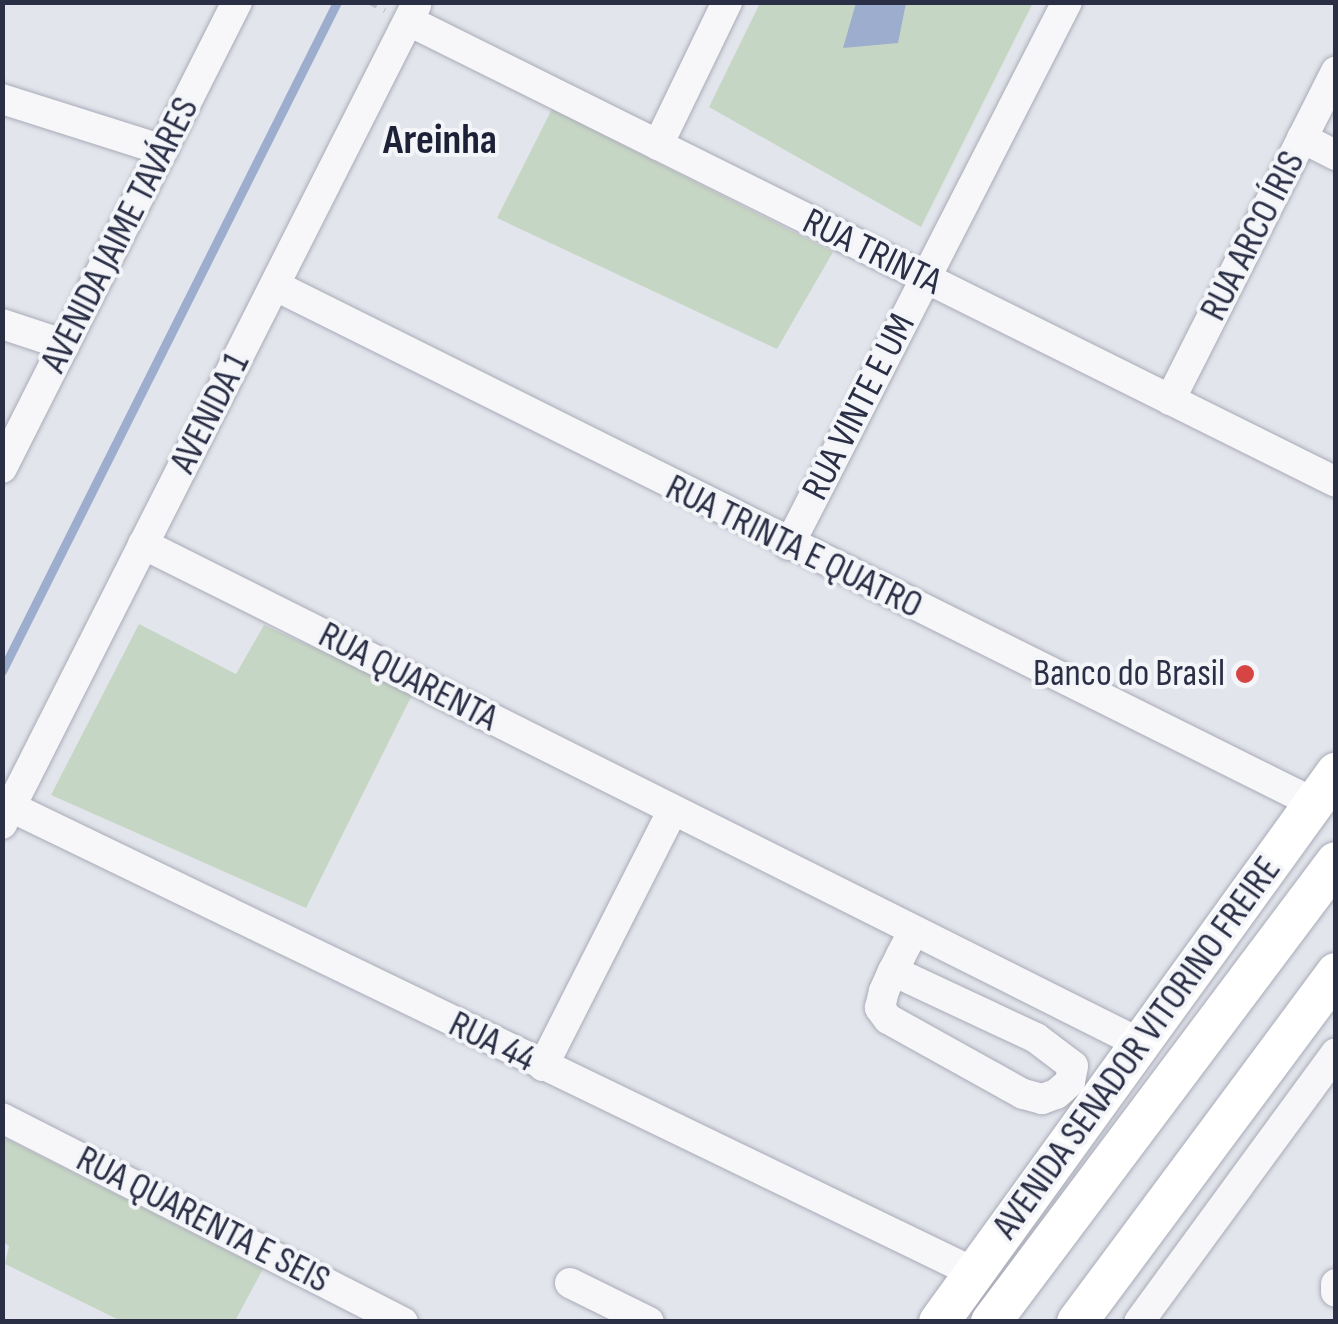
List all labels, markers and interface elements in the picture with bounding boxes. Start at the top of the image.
street label: AVENIDA JAIME TAVÁRES [31,90,209,380]
district label: Areinha [383,116,497,166]
street label: RUA ARCO ÍRIS [1191,144,1315,328]
street label: RUA TRINTA [795,199,949,305]
street label: RUA VINTE E UM [793,306,925,508]
street label: AVENIDA 1 [160,345,260,481]
street label: RUA TRINTA E QUATRO [658,465,930,629]
street label: RUA QUARENTA [311,613,505,741]
place label: Banco do Brasil [1033,651,1225,697]
marker: Banco do Brasil [1234,663,1256,685]
street label: AVENIDA SENADOR VITORINO FREIRE [983,848,1291,1248]
street label: RUA 44 [442,1002,542,1082]
street label: RUA QUARENTA E SEIS [69,1137,337,1303]

